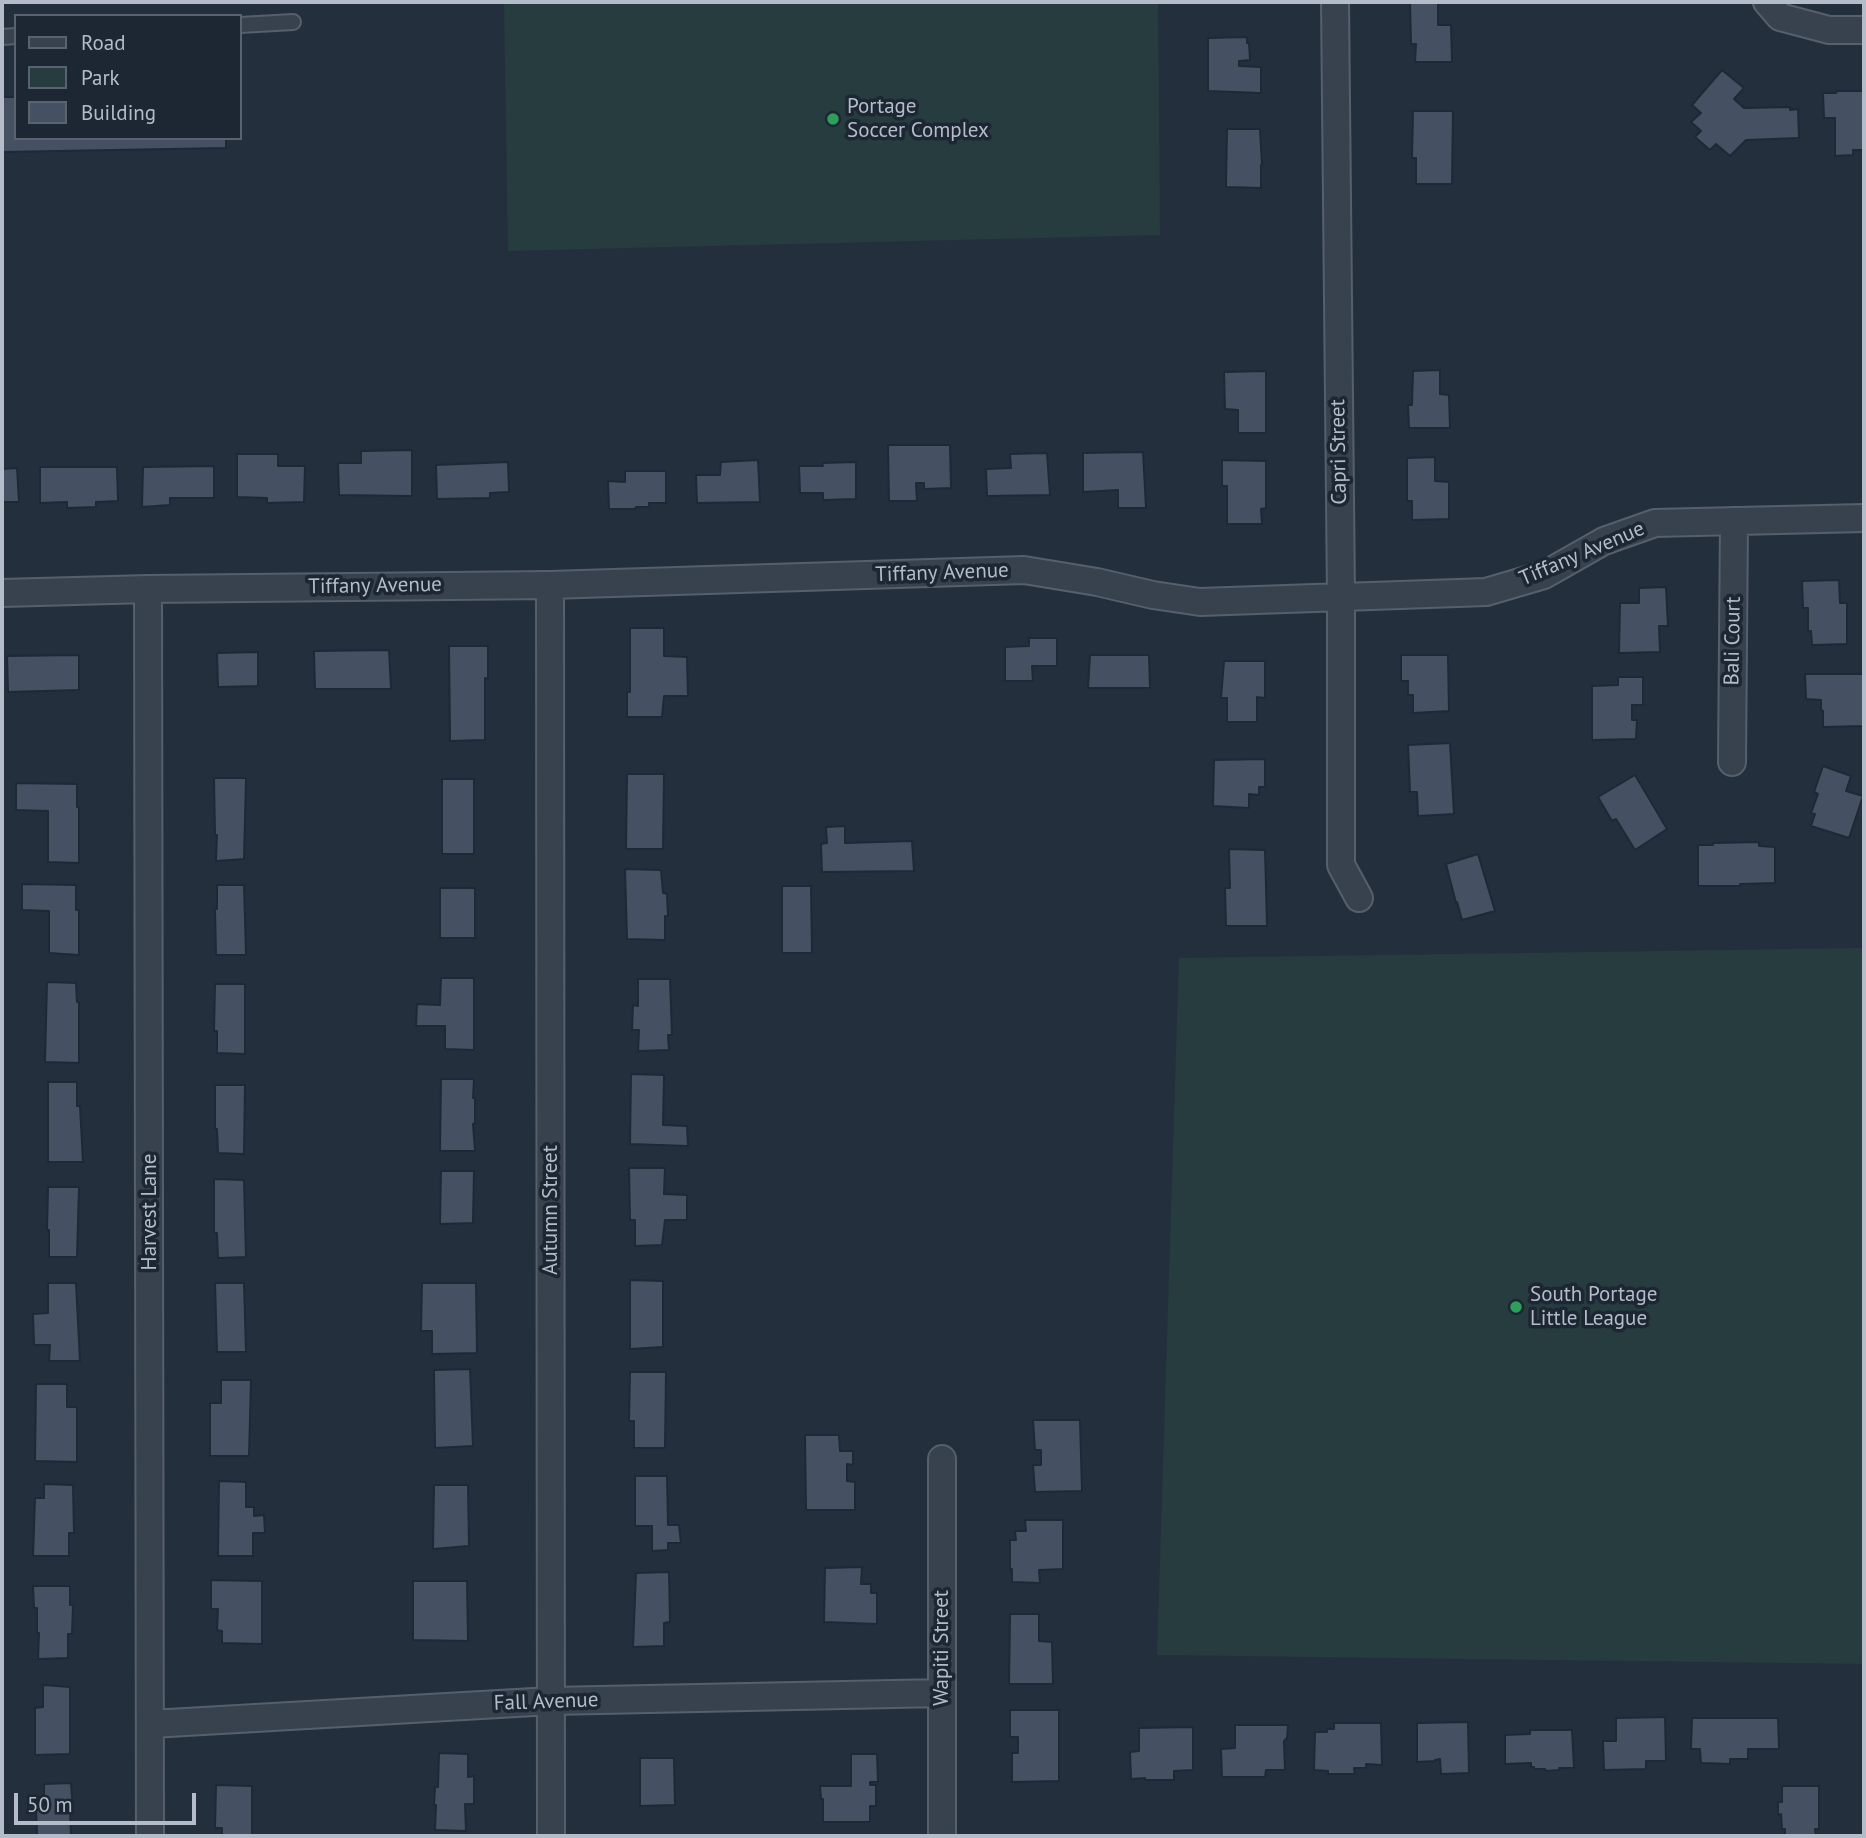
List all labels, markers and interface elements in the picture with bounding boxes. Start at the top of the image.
legend [14,14,242,140]
text: Road [81,29,125,56]
text: Park [81,64,120,91]
place label: Portage Soccer Complex [847,94,989,144]
text: Building [81,99,156,126]
marker: Portage Soccer Complex [825,111,841,127]
street label: Capri Street [1325,399,1353,505]
street label: Tiffany Avenue [1516,516,1648,592]
street label: Tiffany Avenue [875,558,1009,588]
street label: Tiffany Avenue [308,572,442,600]
street label: Bali Court [1720,596,1746,686]
street label: Autumn Street [538,1145,564,1275]
street label: Harvest Lane [137,1154,163,1270]
place label: South Portage Little League [1530,1282,1657,1332]
marker: South Portage Little League [1508,1299,1524,1315]
street label: Wapiti Street [929,1590,955,1706]
street label: Fall Avenue [493,1688,599,1716]
scale bar [18,1778,200,1822]
text: 50 m [27,1791,73,1818]

